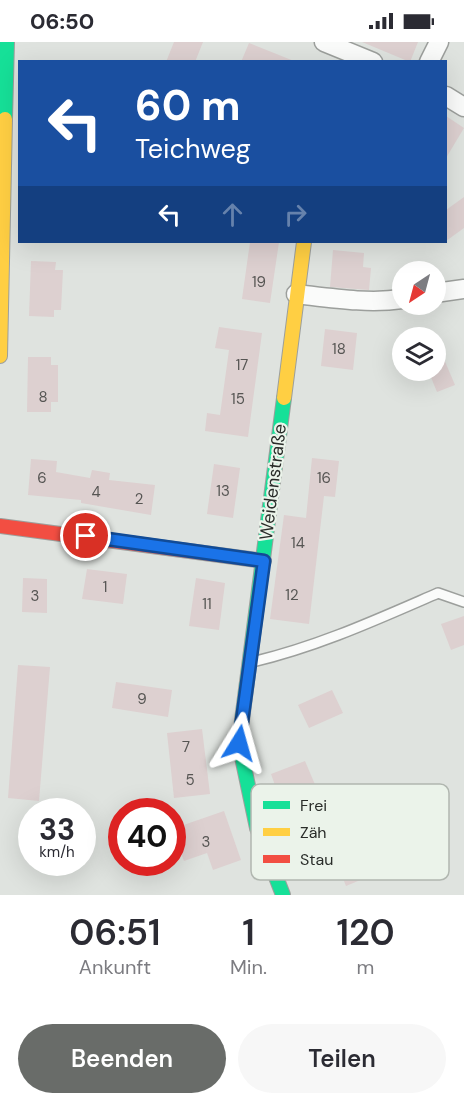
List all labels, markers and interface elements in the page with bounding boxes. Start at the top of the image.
text: 06:50 [30,7,94,36]
text: 60 m [135,78,241,133]
icon: left [36,84,114,162]
text: Teichweg [135,131,251,166]
icon: left [153,198,186,231]
icon: ahead [216,198,249,231]
icon: right [279,198,312,231]
north arrow [392,261,446,315]
map controls [392,261,446,381]
house number: 19 [252,272,266,292]
button: layers [392,327,446,381]
house number: 18 [332,339,346,359]
house number: 17 [236,355,248,375]
house number: 8 [38,387,48,407]
house number: 15 [231,389,245,409]
street label: Weidenstraße [254,423,292,541]
house number: 6 [37,468,47,488]
house number: 16 [317,468,331,488]
house number: 13 [216,481,230,501]
house number: 4 [91,482,101,502]
house number: 2 [135,489,143,509]
pin [60,510,111,561]
icon: arrive [69,519,102,552]
house number: 14 [291,533,305,553]
house number: 1 [103,577,107,597]
house number: 12 [285,585,299,605]
house number: 3 [31,586,39,606]
house number: 11 [202,594,212,614]
house number: 9 [137,689,147,709]
position arrow [207,711,271,775]
house number: 7 [182,737,190,757]
house number: 5 [185,770,195,790]
legend [251,784,449,880]
text: Frei [300,795,327,816]
speed limit sign: 40 [108,798,186,876]
text: 33 [39,810,75,849]
text: Zäh [300,822,327,843]
house number: 3 [202,832,210,852]
text: km/h [39,842,75,862]
text: Stau [300,849,333,870]
text: 06:51 [69,909,161,956]
text: 1 [242,909,255,956]
text: 120 [336,909,395,956]
text: Ankunft [79,954,151,980]
text: Min. [230,954,267,980]
text: m [357,954,374,980]
button: Beenden [18,1024,226,1093]
button: Teilen [238,1024,446,1093]

